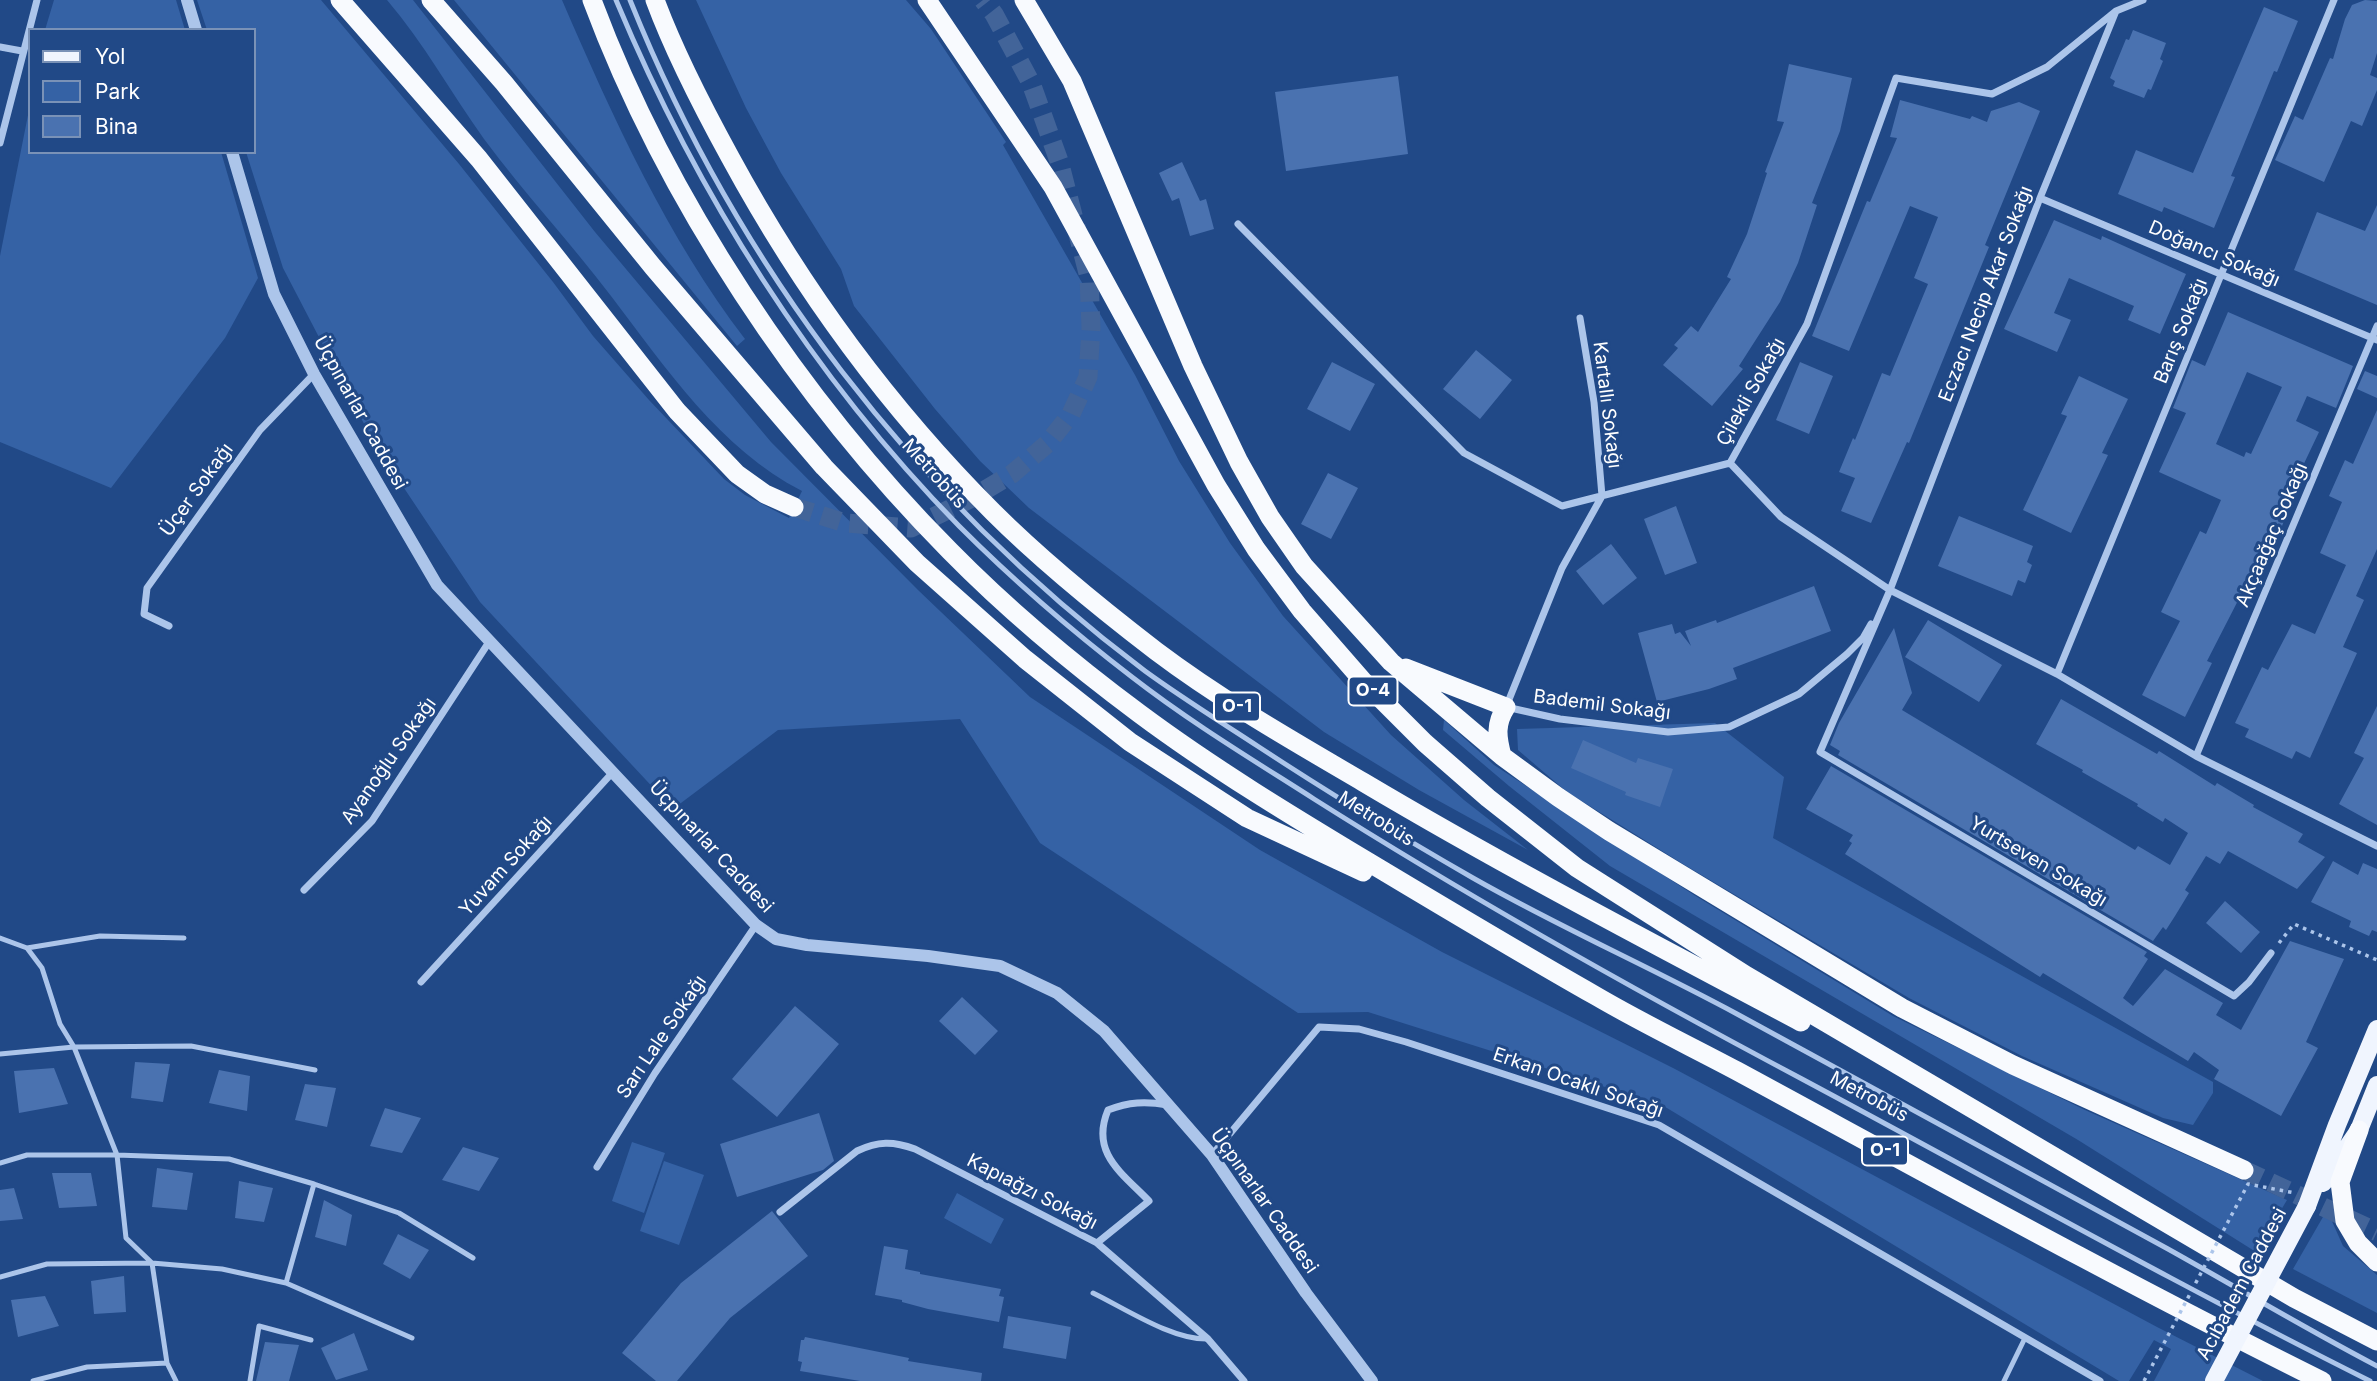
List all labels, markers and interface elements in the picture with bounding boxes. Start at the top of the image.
legend [28,28,256,154]
text: Yol [95,44,125,69]
text: Park [95,79,140,104]
text: Bina [95,114,138,139]
street label: Eczacı Necip Akar Sokağı [1934,183,2038,405]
street label: Doğancı Sokağı [2145,216,2283,292]
street label: Barış Sokağı [2150,275,2212,387]
street label: Üçpınarlar Caddesi [308,332,412,494]
street label: Çilekli Sokağı [1712,334,1790,450]
street label: Kartallı Sokağı [1588,340,1626,470]
street label: Metrobüs [897,435,971,513]
street label: Üçer Sokağı [156,439,238,541]
street label: Akçaağaç Sokağı [2231,459,2313,611]
road number: O-4 [1348,676,1398,706]
street label: Bademil Sokağı [1532,685,1672,725]
road number: O-1 [1214,692,1260,722]
street label: Ayanoğlu Sokağı [337,693,441,829]
street label: Üçpınarlar Caddesi [644,776,778,918]
street label: Metrobüs [1334,787,1418,851]
street label: Yuvam Sokağı [455,811,557,921]
street label: Yurtseven Sokağı [1965,812,2111,912]
street label: Sarı Lale Sokağı [612,971,712,1103]
street label: Erkan Ocaklı Sokağı [1490,1043,1666,1123]
street label: Metrobüs [1826,1067,1912,1127]
street label: Üçpınarlar Caddesi [1205,1124,1323,1278]
road number: O-1 [1862,1136,1908,1166]
street label: Kapıağzı Sokağı [963,1149,1101,1235]
street label: Acıbadem Caddesi [2192,1204,2292,1364]

